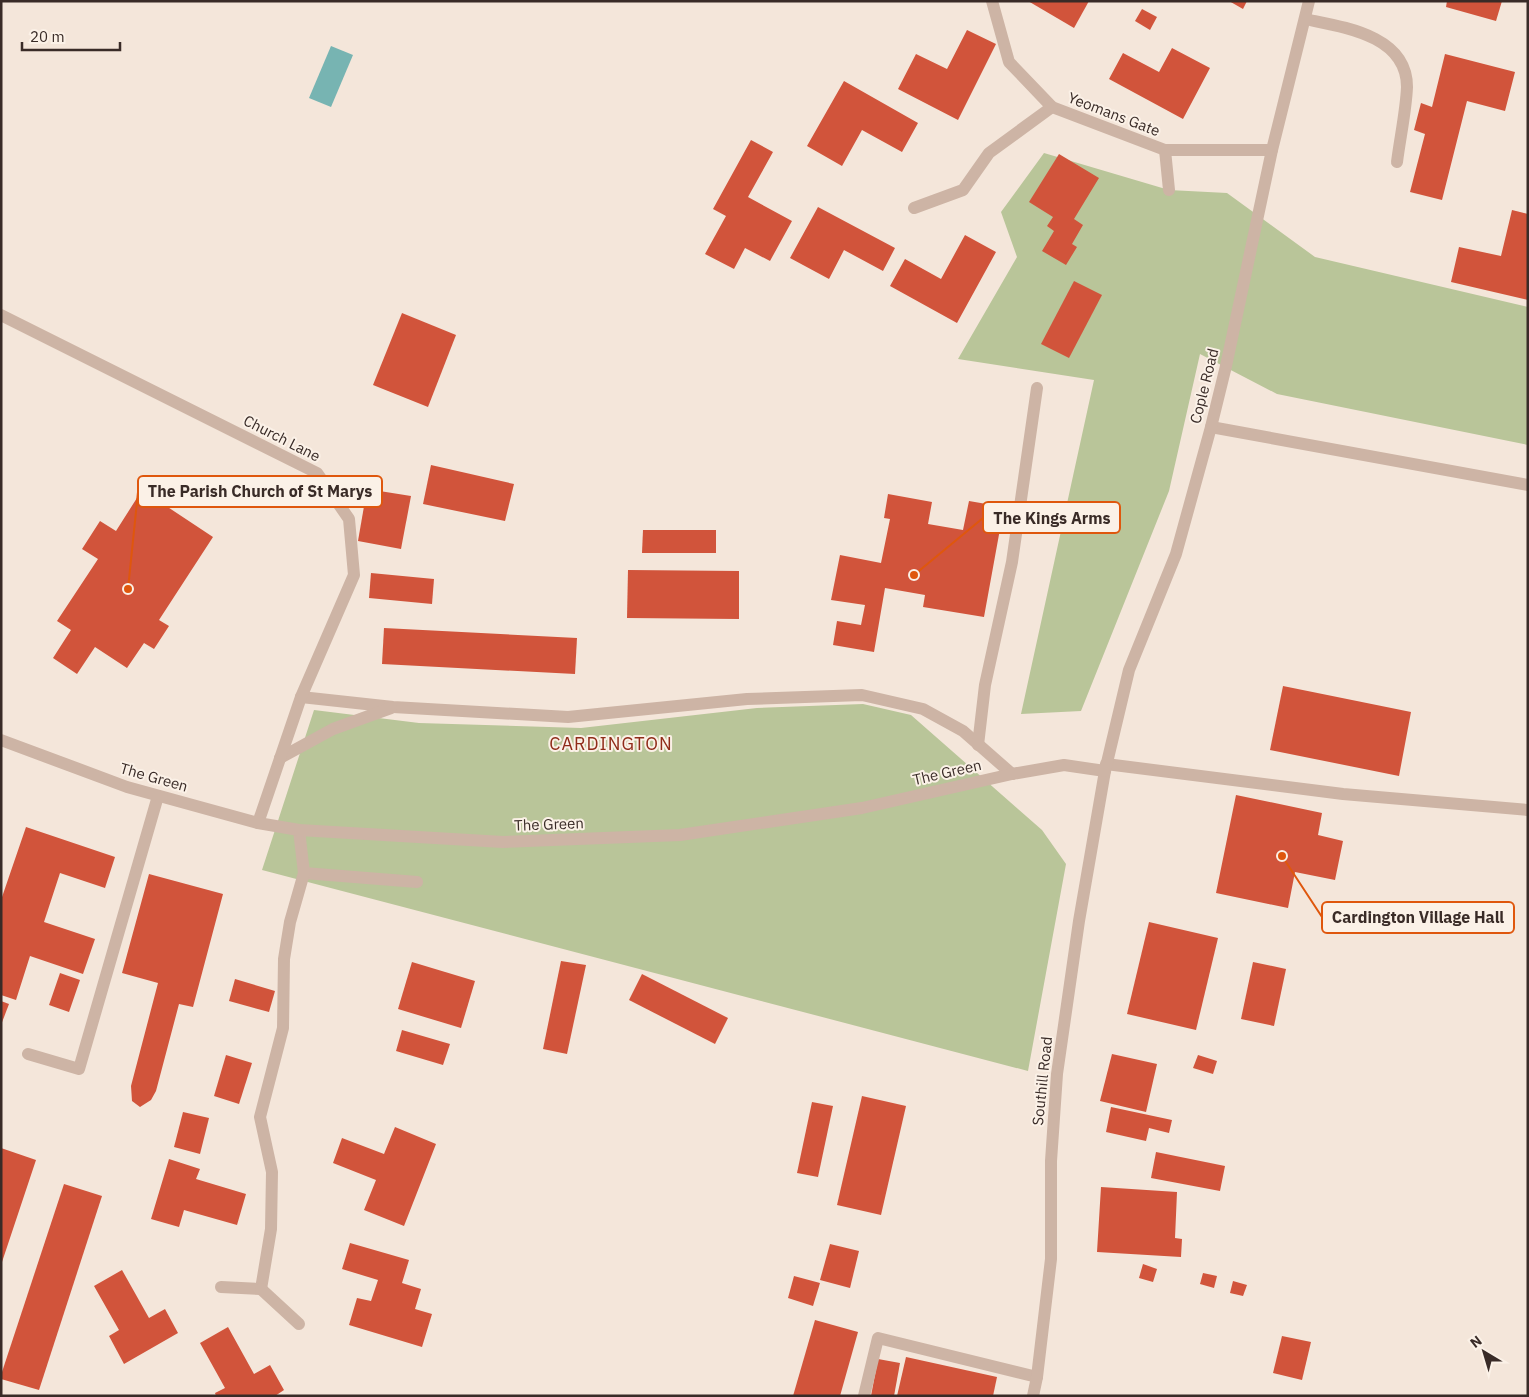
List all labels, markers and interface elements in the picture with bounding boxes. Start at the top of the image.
scale bar [22,20,120,52]
text: 20 m [30,27,65,46]
street label: Yeomans Gate [1065,88,1163,140]
street label: Cople Road [1185,346,1223,426]
street label: Church Lane [240,411,324,465]
callout: The Parish Church of St Marys [138,476,382,507]
text: The Parish Church of St Marys [148,481,372,501]
callout: The Kings Arms [983,502,1120,533]
text: The Kings Arms [993,508,1111,528]
district label: CARDINGTON [549,732,673,755]
street label: The Green [911,755,983,789]
street label: The Green [118,758,190,796]
street label: The Green [514,813,584,835]
callout: Cardington Village Hall [1322,902,1514,933]
text: Cardington Village Hall [1332,907,1504,927]
street label: Southill Road [1028,1036,1056,1126]
north arrow [1459,1327,1509,1377]
text: N [1466,1332,1486,1352]

